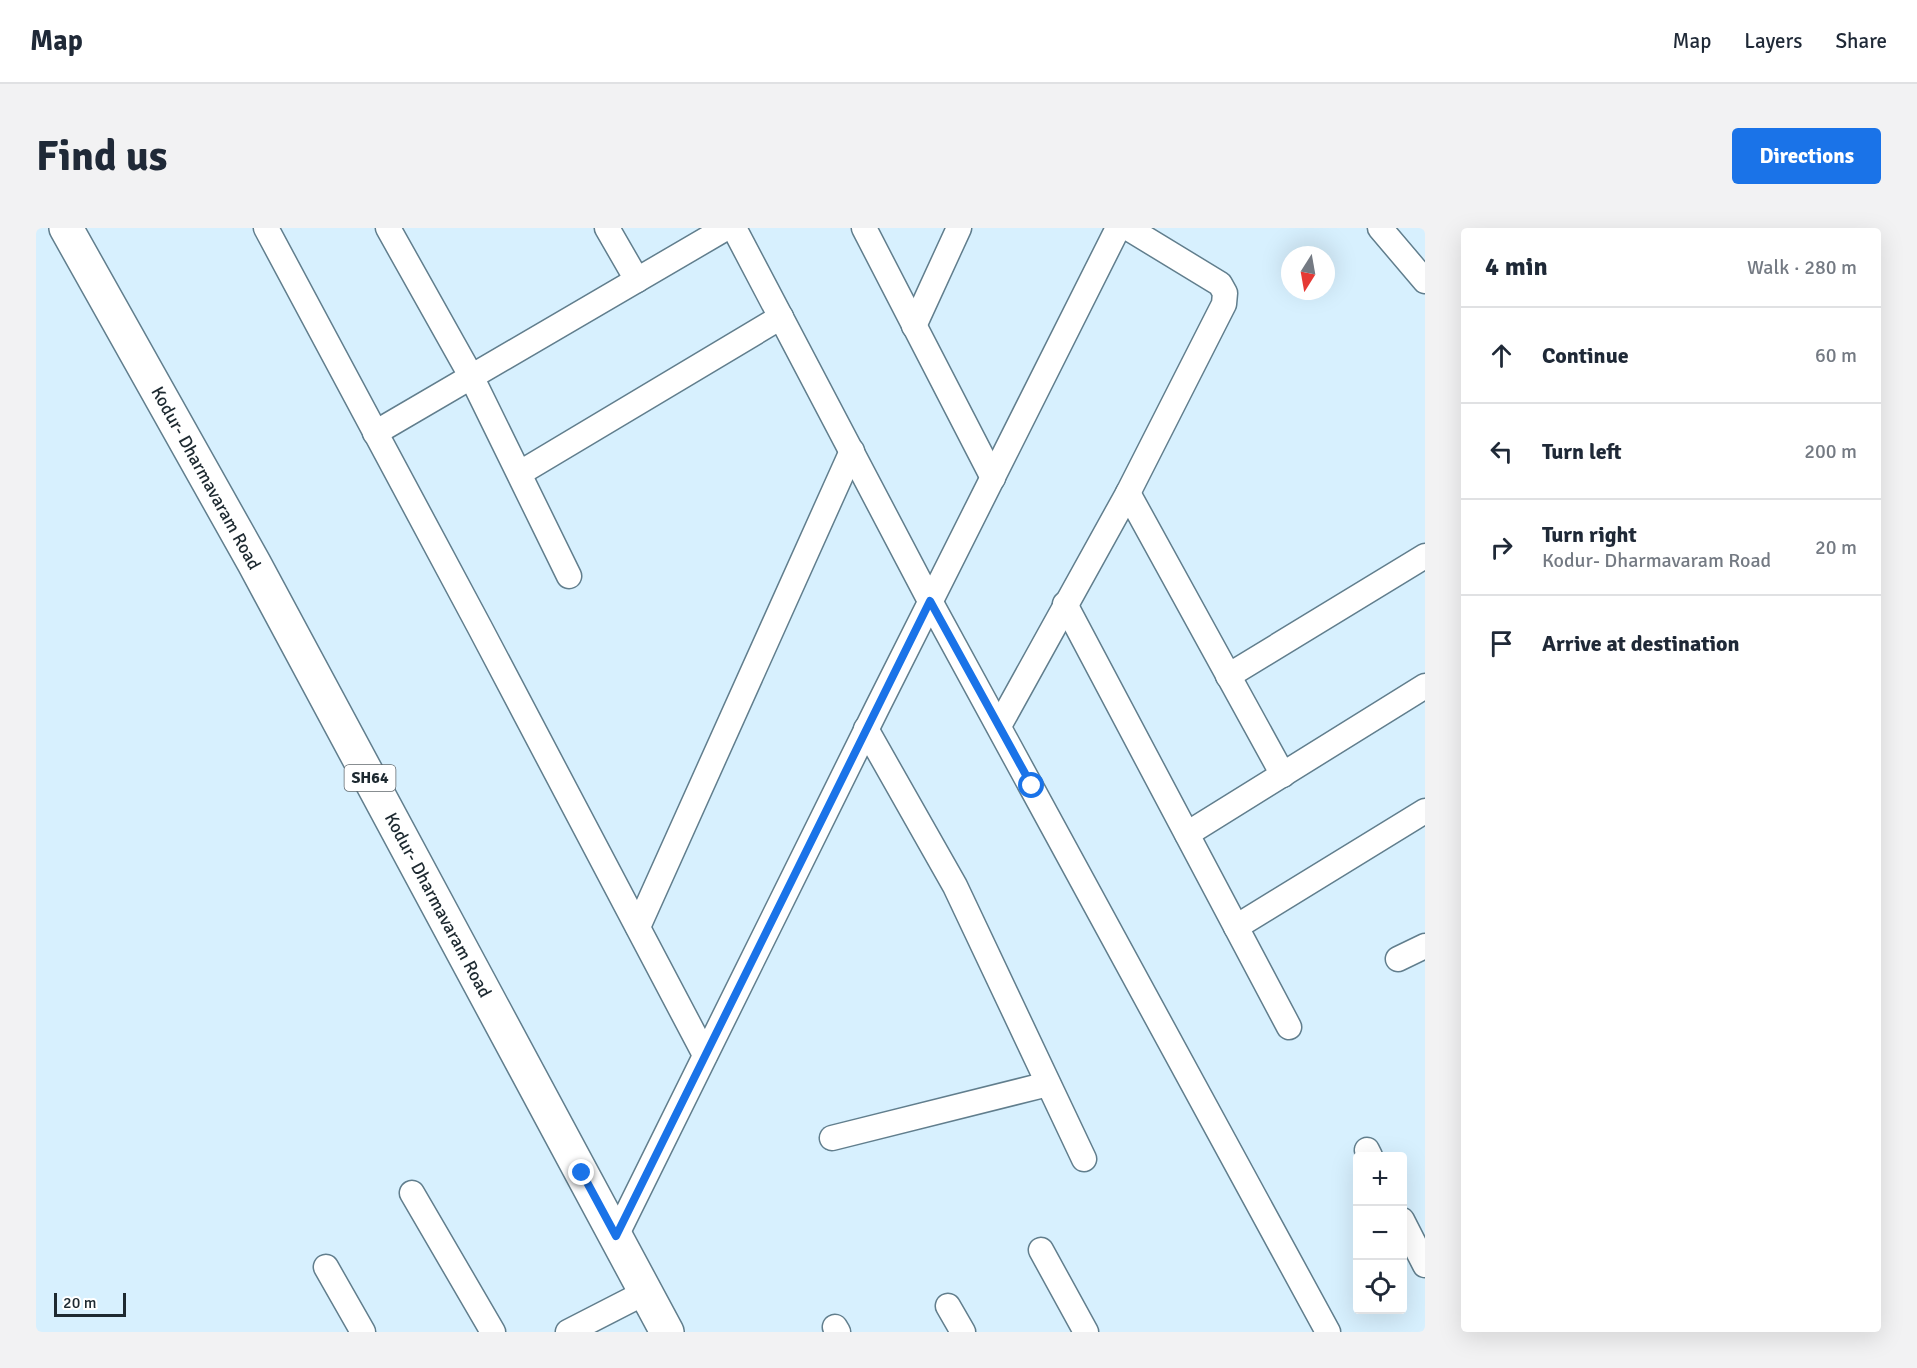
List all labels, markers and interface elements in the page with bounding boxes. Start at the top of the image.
text: Map [30,24,83,58]
text: Map [1673,28,1711,54]
text: Layers [1744,28,1802,54]
text: Share [1835,28,1887,54]
button: Directions [1732,128,1881,184]
text: Find us [36,131,167,182]
north arrow [1281,246,1335,300]
text: 4 min [1485,251,1548,283]
text: Walk · 280 m [1747,255,1857,280]
icon: ahead [1485,339,1518,372]
text: Continue [1542,342,1629,369]
text: 60 m [1815,343,1857,368]
street label: Kodur- Dharmavaram Road [146,382,266,574]
icon: left [1485,435,1518,468]
text: Turn left [1542,438,1622,465]
text: 200 m [1804,439,1857,464]
text: Turn right [1542,521,1637,548]
icon: right [1485,531,1518,564]
text: 20 m [1815,535,1857,560]
text: Kodur- Dharmavaram Road [1542,548,1771,573]
icon: arrive [1485,627,1518,660]
text: Arrive at destination [1542,630,1739,657]
road number: SH64 [344,765,396,791]
route start [1018,772,1044,798]
street label: Kodur- Dharmavaram Road [380,809,496,1001]
map controls [1353,1152,1407,1314]
button: + [1353,1152,1407,1206]
route end [568,1159,594,1185]
button: − [1353,1206,1407,1260]
button: locate [1353,1260,1407,1314]
scale bar [54,1290,126,1318]
text: 20 m [63,1293,97,1313]

